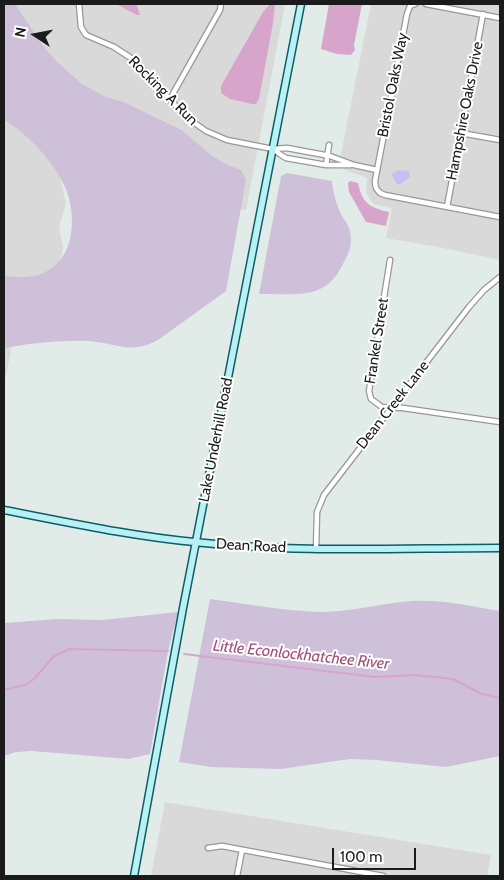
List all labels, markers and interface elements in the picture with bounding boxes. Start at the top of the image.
north arrow [10,10,60,60]
text: N [10,26,30,39]
street label: Bristol Oaks Way [374,31,412,139]
street label: Hampshire Oaks Drive [443,40,487,182]
street label: Rocking A Run [125,53,201,129]
street label: Frankel Street [361,297,393,385]
street label: Dean Creek Lane [353,357,433,453]
street label: Lake Underhill Road [195,376,237,504]
street label: Dean Road [216,535,286,557]
water label: Little Econlockhatchee River [212,636,390,674]
scale bar [334,838,418,870]
text: 100 m [340,848,382,866]

